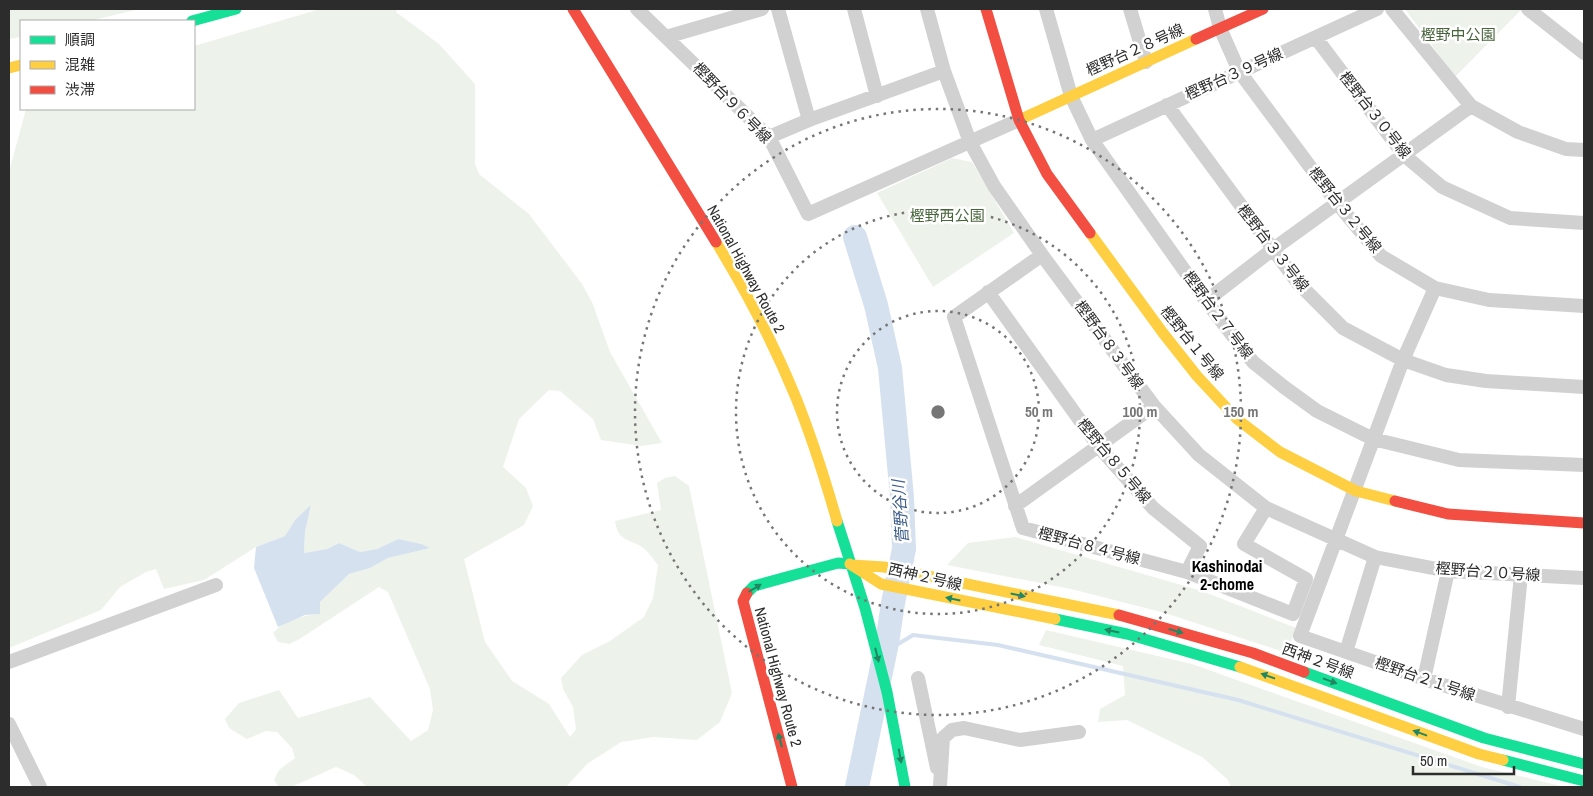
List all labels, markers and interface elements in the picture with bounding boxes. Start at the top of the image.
street label: 樫野台２８号線 [1083,19,1187,80]
legend [20,20,195,110]
park label: 樫野中公園 [1420,24,1496,45]
text: 順調 [65,29,95,50]
street label: 樫野台３９号線 [1182,43,1286,104]
text: 混雑 [65,54,95,75]
street label: 樫野台９６号線 [688,58,776,148]
street label: 樫野台３０号線 [1335,67,1416,163]
text: 渋滞 [65,79,95,100]
street label: 樫野台３２号線 [1304,162,1387,257]
street label: 樫野台３３号線 [1233,200,1314,296]
street label: National Highway Route 2 [702,201,790,337]
park label: 樫野西公園 [909,205,985,226]
street label: 樫野台２７号線 [1178,266,1258,363]
street label: 樫野台８３号線 [1070,296,1149,393]
street label: 樫野台１号線 [1156,301,1229,384]
text: 50 m [1025,401,1053,422]
text: 100 m [1123,401,1157,422]
text: 150 m [1224,401,1258,422]
centre of rings [929,403,947,421]
street label: 樫野台８５号線 [1073,414,1156,508]
water label: 菅野谷川 [887,477,913,545]
street label: 樫野台８４号線 [1036,522,1143,569]
district label: Kashinodai 2-chome [1192,555,1262,595]
street label: 樫野台２０号線 [1435,557,1541,586]
street label: 西神２号線 [886,558,964,595]
one-way arrow [748,584,762,593]
one-way arrow [1010,591,1025,599]
one-way arrow [944,594,960,602]
street label: National Highway Route 2 [750,605,807,749]
one-way arrow [1104,627,1119,635]
one-way arrow [1168,627,1183,635]
street label: 西神２号線 [1279,638,1357,683]
one-way arrow [873,647,881,663]
street label: 樫野台２１号線 [1372,652,1478,706]
one-way arrow [1260,672,1275,680]
one-way arrow [1323,678,1337,686]
one-way arrow [1412,729,1427,737]
one-way arrow [775,733,783,748]
scale bar [1413,744,1514,776]
one-way arrow [896,748,904,764]
text: 50 m [1420,750,1447,771]

